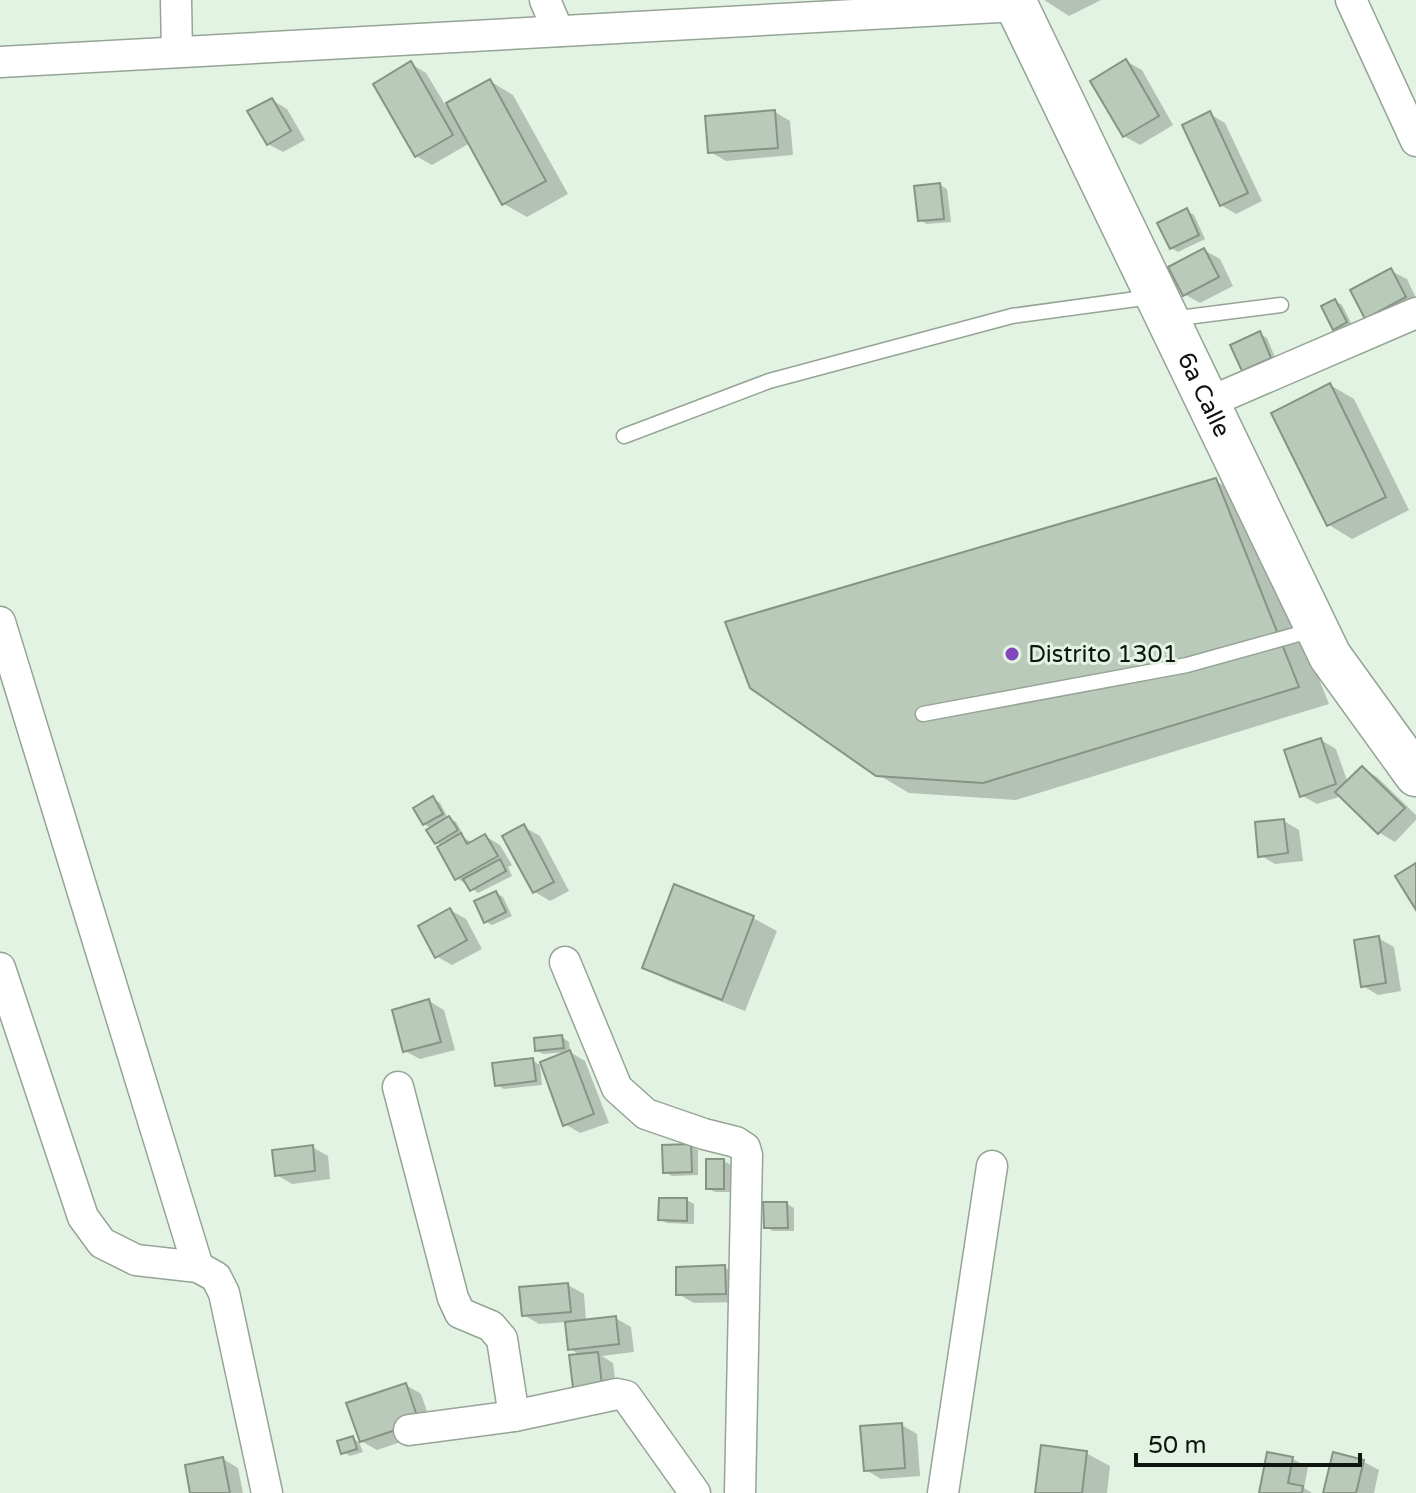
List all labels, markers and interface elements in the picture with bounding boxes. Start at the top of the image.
street label: 6a Calle [1171,348,1236,442]
place label: Distrito 1301 [1028,640,1178,669]
marker: Distrito 1301 [1003,645,1021,663]
scale bar [1136,1417,1360,1467]
text: 50 m [1148,1431,1206,1460]

